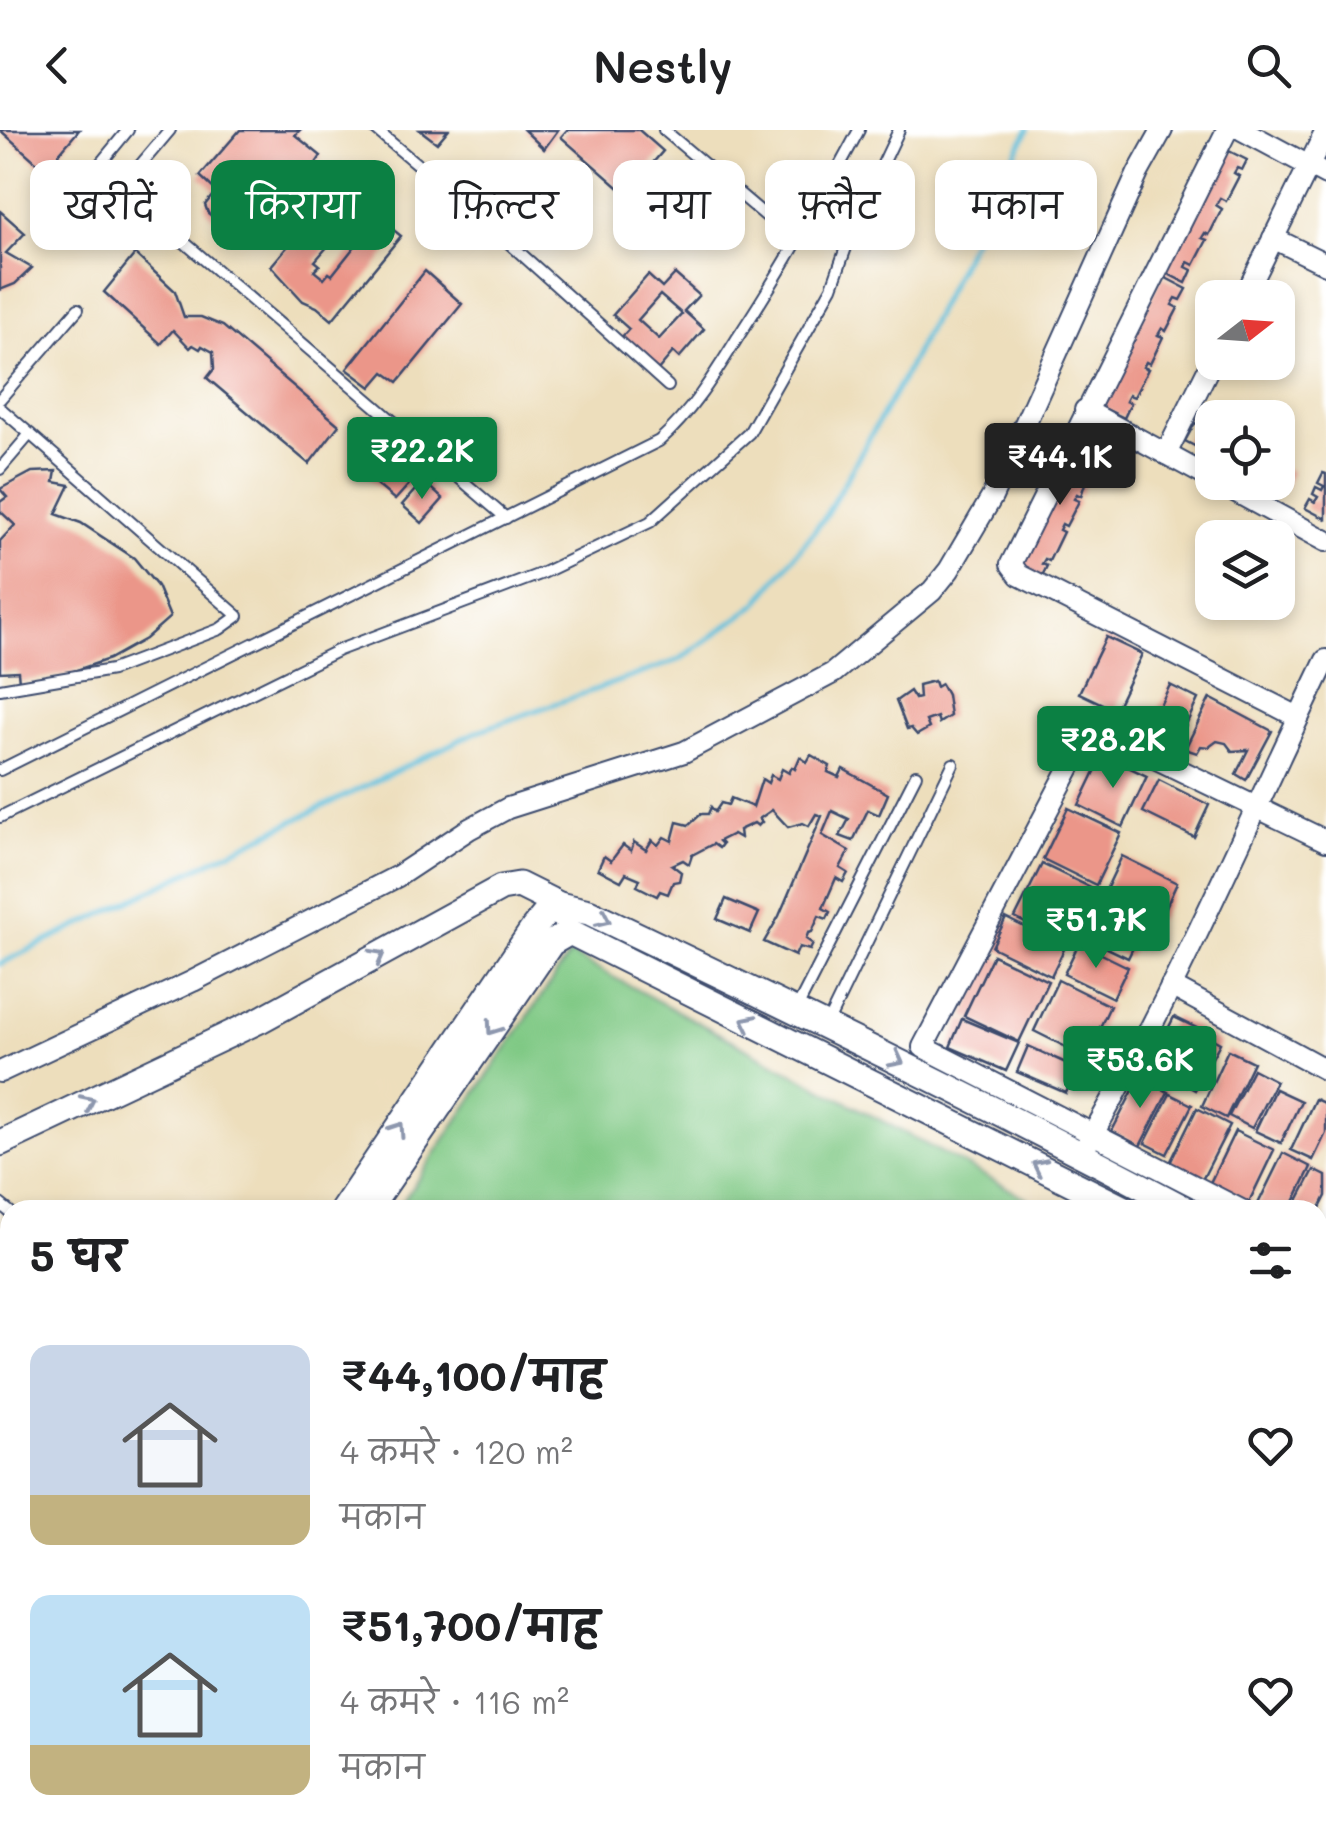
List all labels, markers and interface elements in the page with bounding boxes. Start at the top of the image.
text: Nestly [593,36,733,94]
icon: back [30,38,85,93]
icon: search [1241,38,1296,93]
chip: खरीदें [30,160,191,250]
chip: किराया [211,160,395,250]
chip: फ़िल्टर [415,160,593,250]
chip: नया [613,160,745,250]
chip: फ़्लैट [765,160,915,250]
chip: मकान [935,160,1097,250]
north arrow [1195,280,1295,380]
map controls [1195,280,1295,620]
button: locate [1195,400,1295,500]
pin: ₹22.2K [341,417,503,502]
pin: ₹44.1K [979,423,1141,508]
text: ₹22.2K [369,428,475,470]
text: ₹44.1K [1007,434,1113,476]
button: layers [1195,520,1295,620]
pin: ₹28.2K [1032,706,1194,791]
text: ₹28.2K [1059,717,1167,759]
pin: ₹51.7K [1015,886,1177,971]
text: ₹51.7K [1045,897,1147,939]
one-way arrow [594,907,612,927]
one-way arrow [368,948,386,968]
one-way arrow [740,1014,758,1034]
one-way arrow [487,1017,505,1036]
pin: ₹53.6K [1059,1026,1221,1111]
text: ₹53.6K [1085,1037,1195,1079]
one-way arrow [887,1047,905,1067]
one-way arrow [78,1094,96,1114]
one-way arrow [386,1122,404,1141]
one-way arrow [1031,1159,1049,1179]
text: 5 घर [30,1227,126,1282]
icon: filters [1243,1233,1298,1288]
text: ₹44,100/माह [340,1347,605,1402]
icon: home [110,1385,230,1505]
icon: heart [1243,1418,1298,1473]
text: 4 कमरे · 120 m² [340,1430,573,1472]
text: मकान [340,1495,425,1537]
text: ₹51,700/माह [340,1597,600,1652]
icon: home [110,1635,230,1755]
icon: heart [1243,1668,1298,1723]
text: 4 कमरे · 116 m² [340,1680,569,1722]
text: मकान [340,1745,425,1787]

